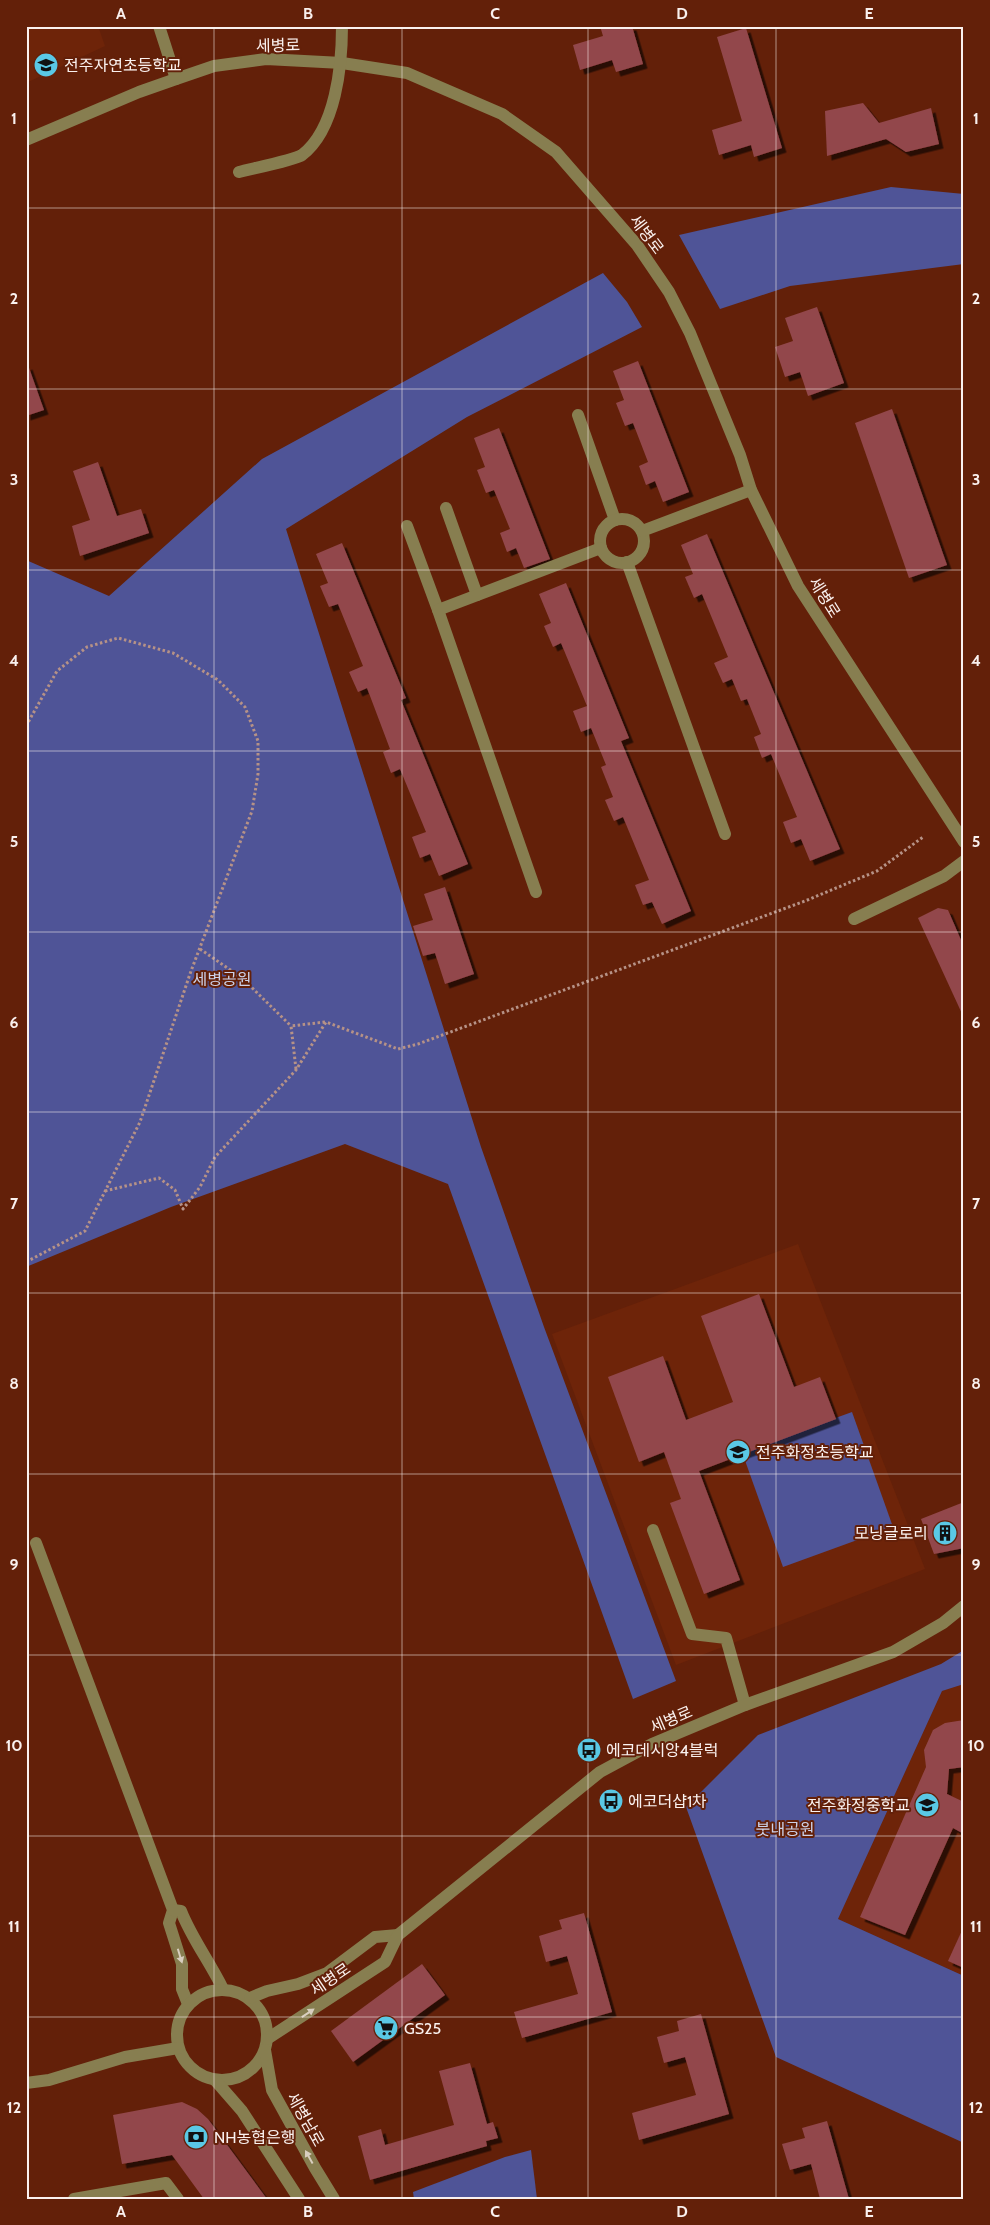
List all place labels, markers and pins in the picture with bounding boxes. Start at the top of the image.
school or university icon: 전주자연초등학교 [33,52,59,78]
place label: 전주자연초등학교 [64,56,182,75]
school or university icon: 전주화정초등학교 [725,1439,751,1465]
place label: 전주화정초등학교 [756,1443,874,1462]
building icon: 모닝글로리 [932,1520,958,1546]
place label: 모닝글로리 [854,1524,928,1543]
bus stop icon: 에코데시앙4블럭 [576,1737,602,1763]
place label: 에코데시앙4블럭 [606,1741,718,1760]
bus stop icon: 에코더샵1차 [598,1788,624,1814]
place label: 에코더샵1차 [628,1792,707,1811]
school or university icon: 전주화정중학교 [914,1792,940,1818]
place label: 전주화정중학교 [807,1796,910,1815]
supermarket icon: GS25 [373,2015,399,2041]
place label: GS25 [404,2019,441,2038]
bank icon: NH농협은행 [183,2124,209,2150]
place label: NH농협은행 [214,2128,295,2147]

